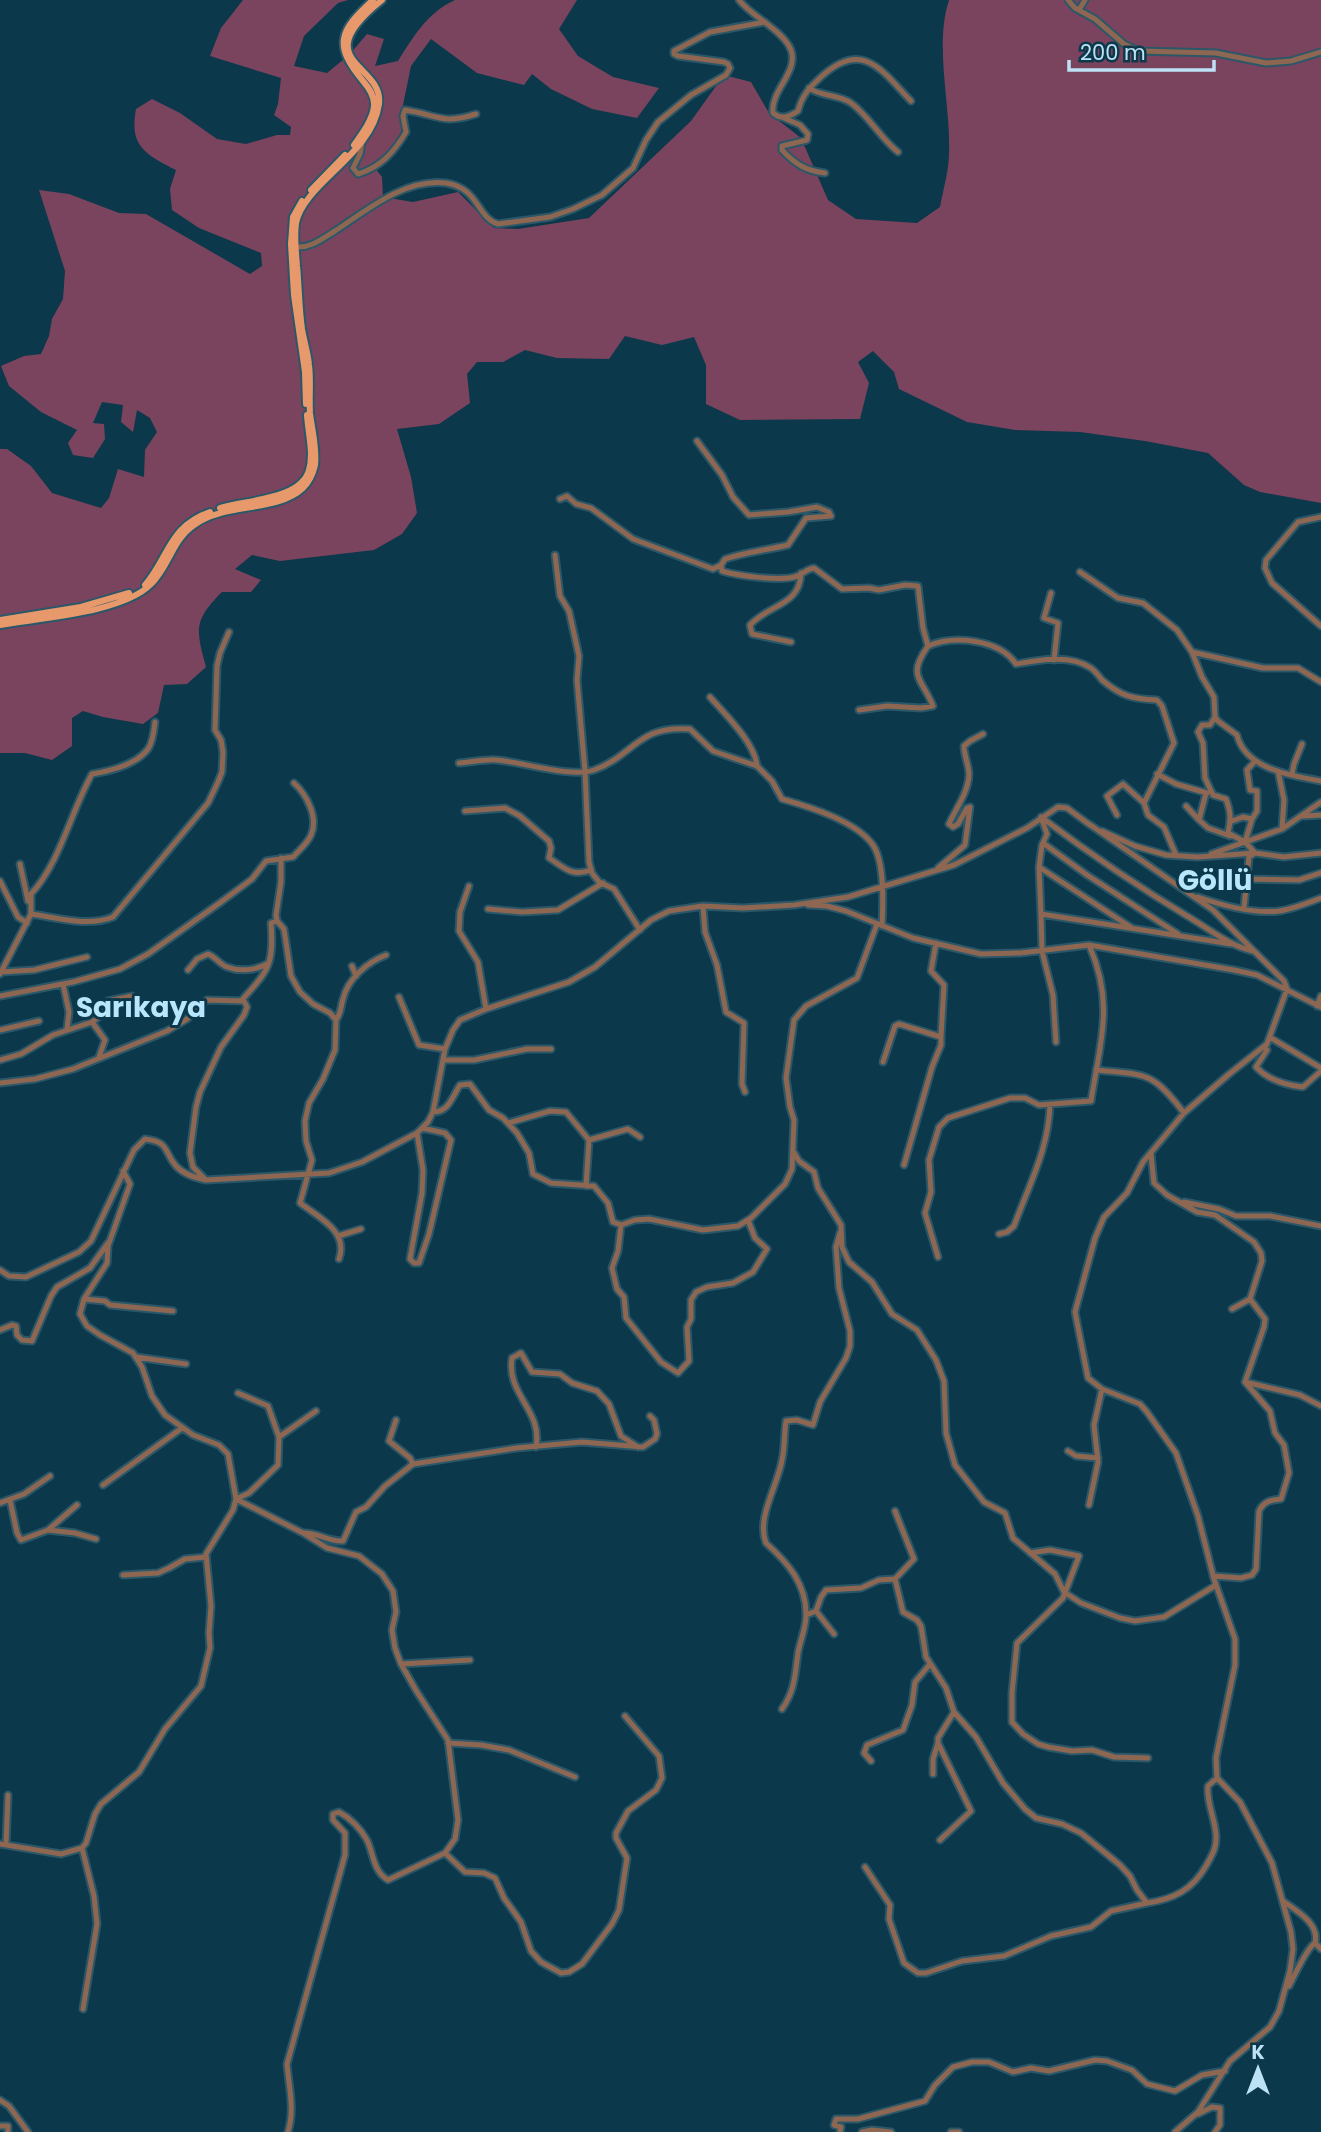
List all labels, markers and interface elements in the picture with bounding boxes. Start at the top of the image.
scale bar [1069,28,1214,72]
text: 200 m [1080,38,1146,67]
district label: Göllü [1178,861,1252,900]
district label: Sarıkaya [76,988,206,1027]
north arrow [1223,2034,1293,2104]
text: K [1251,2039,1265,2066]

